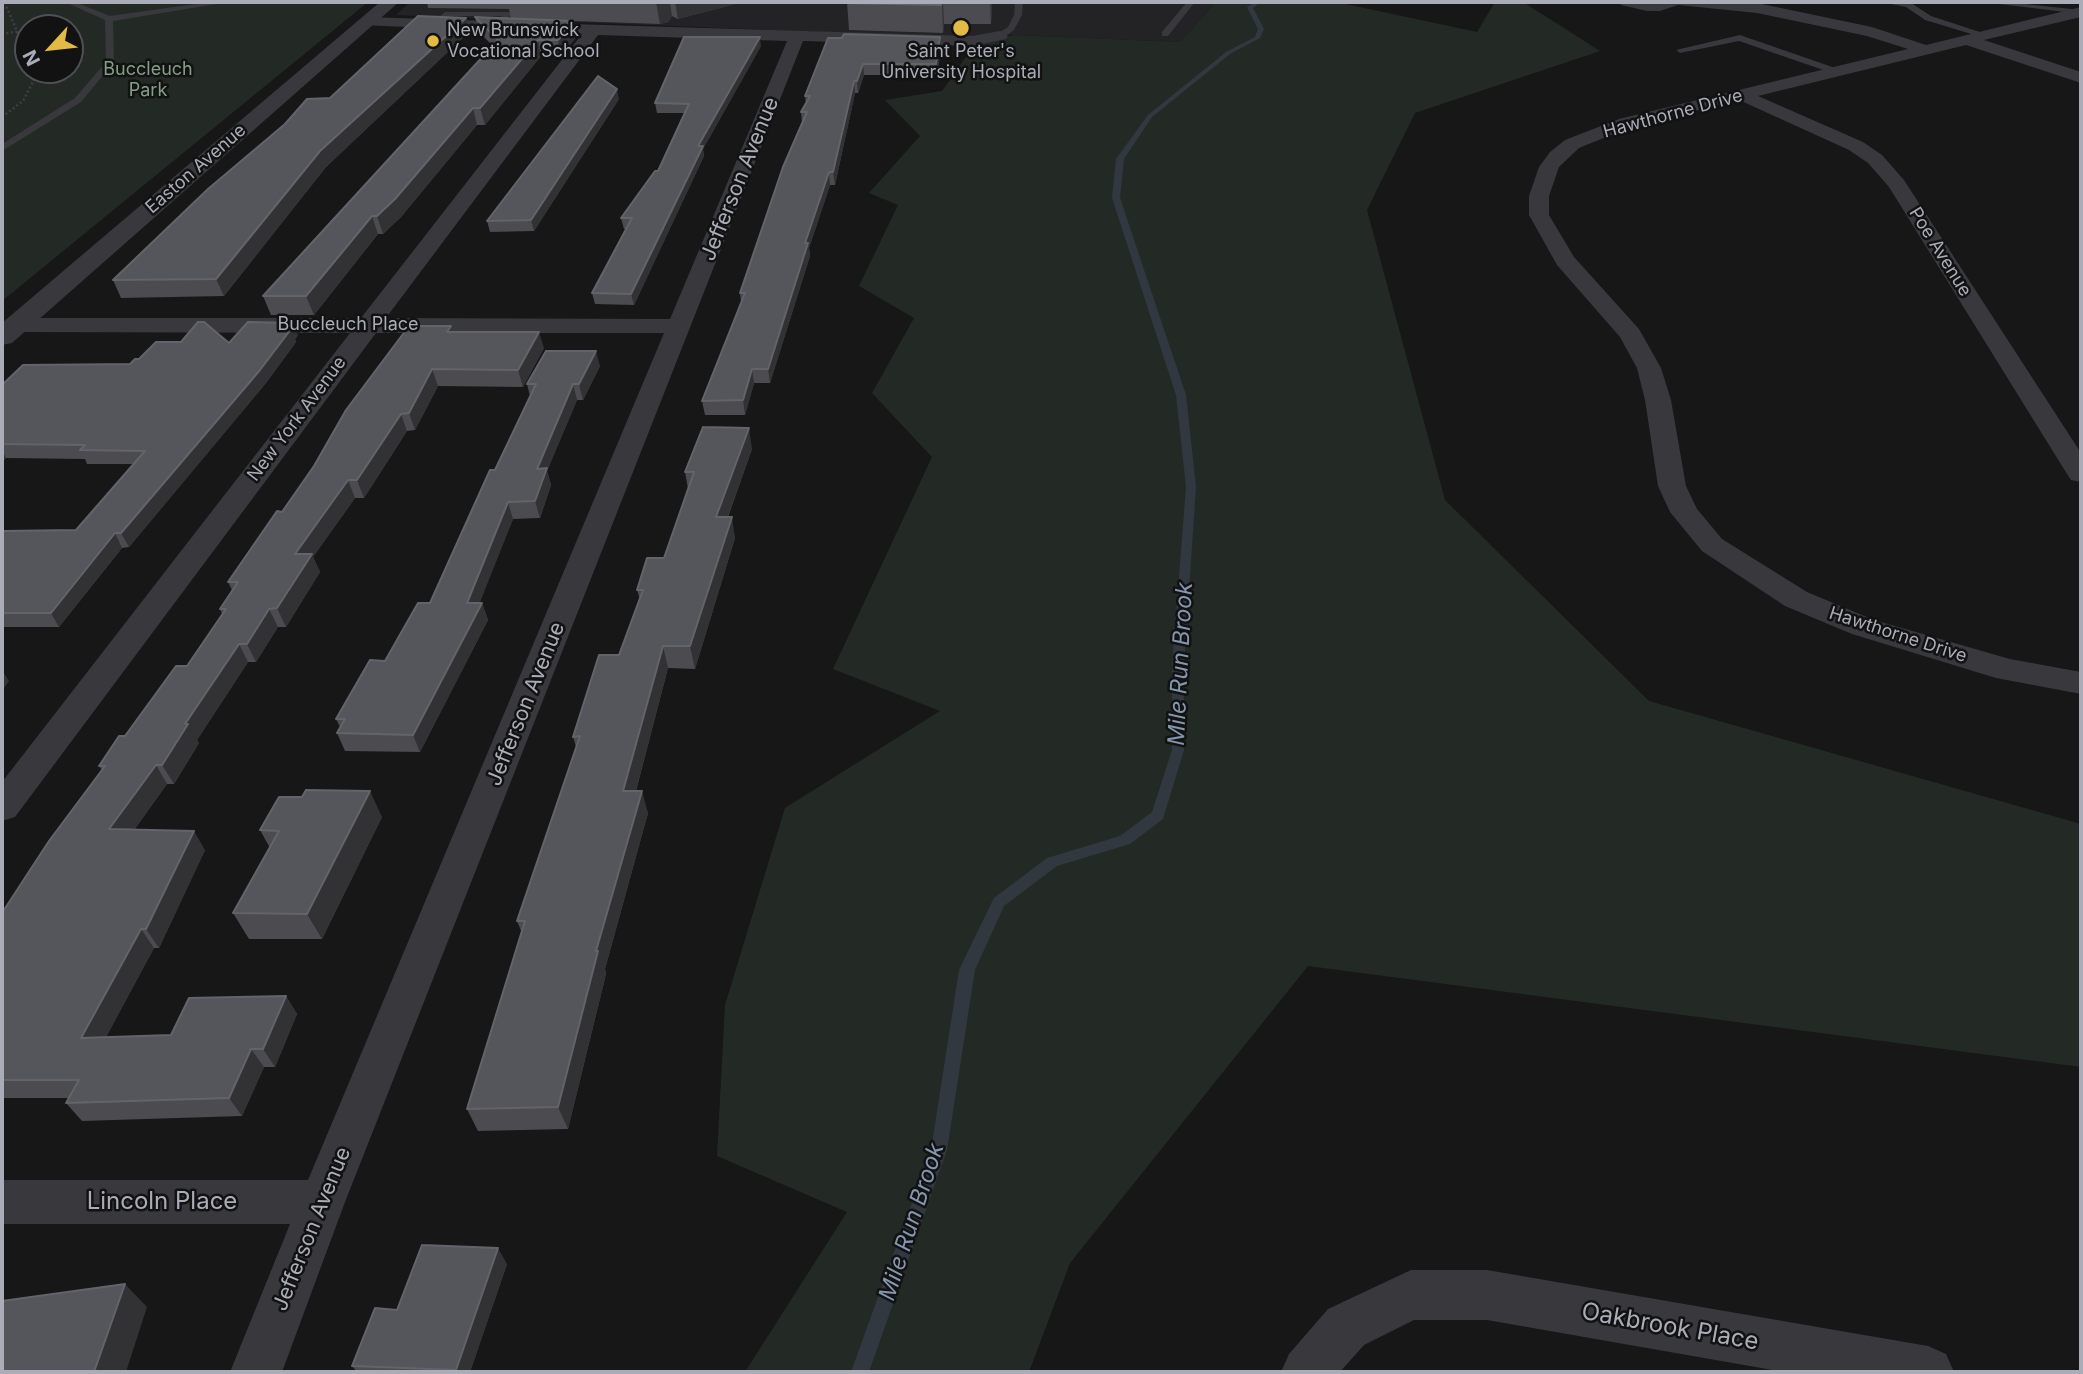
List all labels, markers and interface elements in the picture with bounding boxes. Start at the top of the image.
north arrow [14,14,84,84]
marker: Saint Peter's University Hospital [951,18,971,38]
place label: New Brunswick Vocational School [447,20,599,62]
marker: New Brunswick Vocational School [425,33,441,49]
place label: Saint Peter's University Hospital [881,41,1041,84]
text: N [18,46,45,70]
park label: Buccleuch Park [103,59,193,102]
street label: Hawthorne Drive [1601,85,1745,143]
street label: Jefferson Avenue [696,94,784,264]
street label: Easton Avenue [141,120,251,218]
street label: Poe Avenue [1904,203,1976,301]
street label: Buccleuch Place [277,314,419,336]
street label: New York Avenue [243,352,351,486]
water label: Mile Run Brook [1163,582,1199,746]
street label: Hawthorne Drive [1826,603,1970,667]
street label: Jefferson Avenue [482,619,570,789]
water label: Mile Run Brook [874,1140,950,1304]
street label: Jefferson Avenue [268,1144,356,1314]
street label: Lincoln Place [87,1188,237,1216]
street label: Oakbrook Place [1579,1297,1761,1357]

